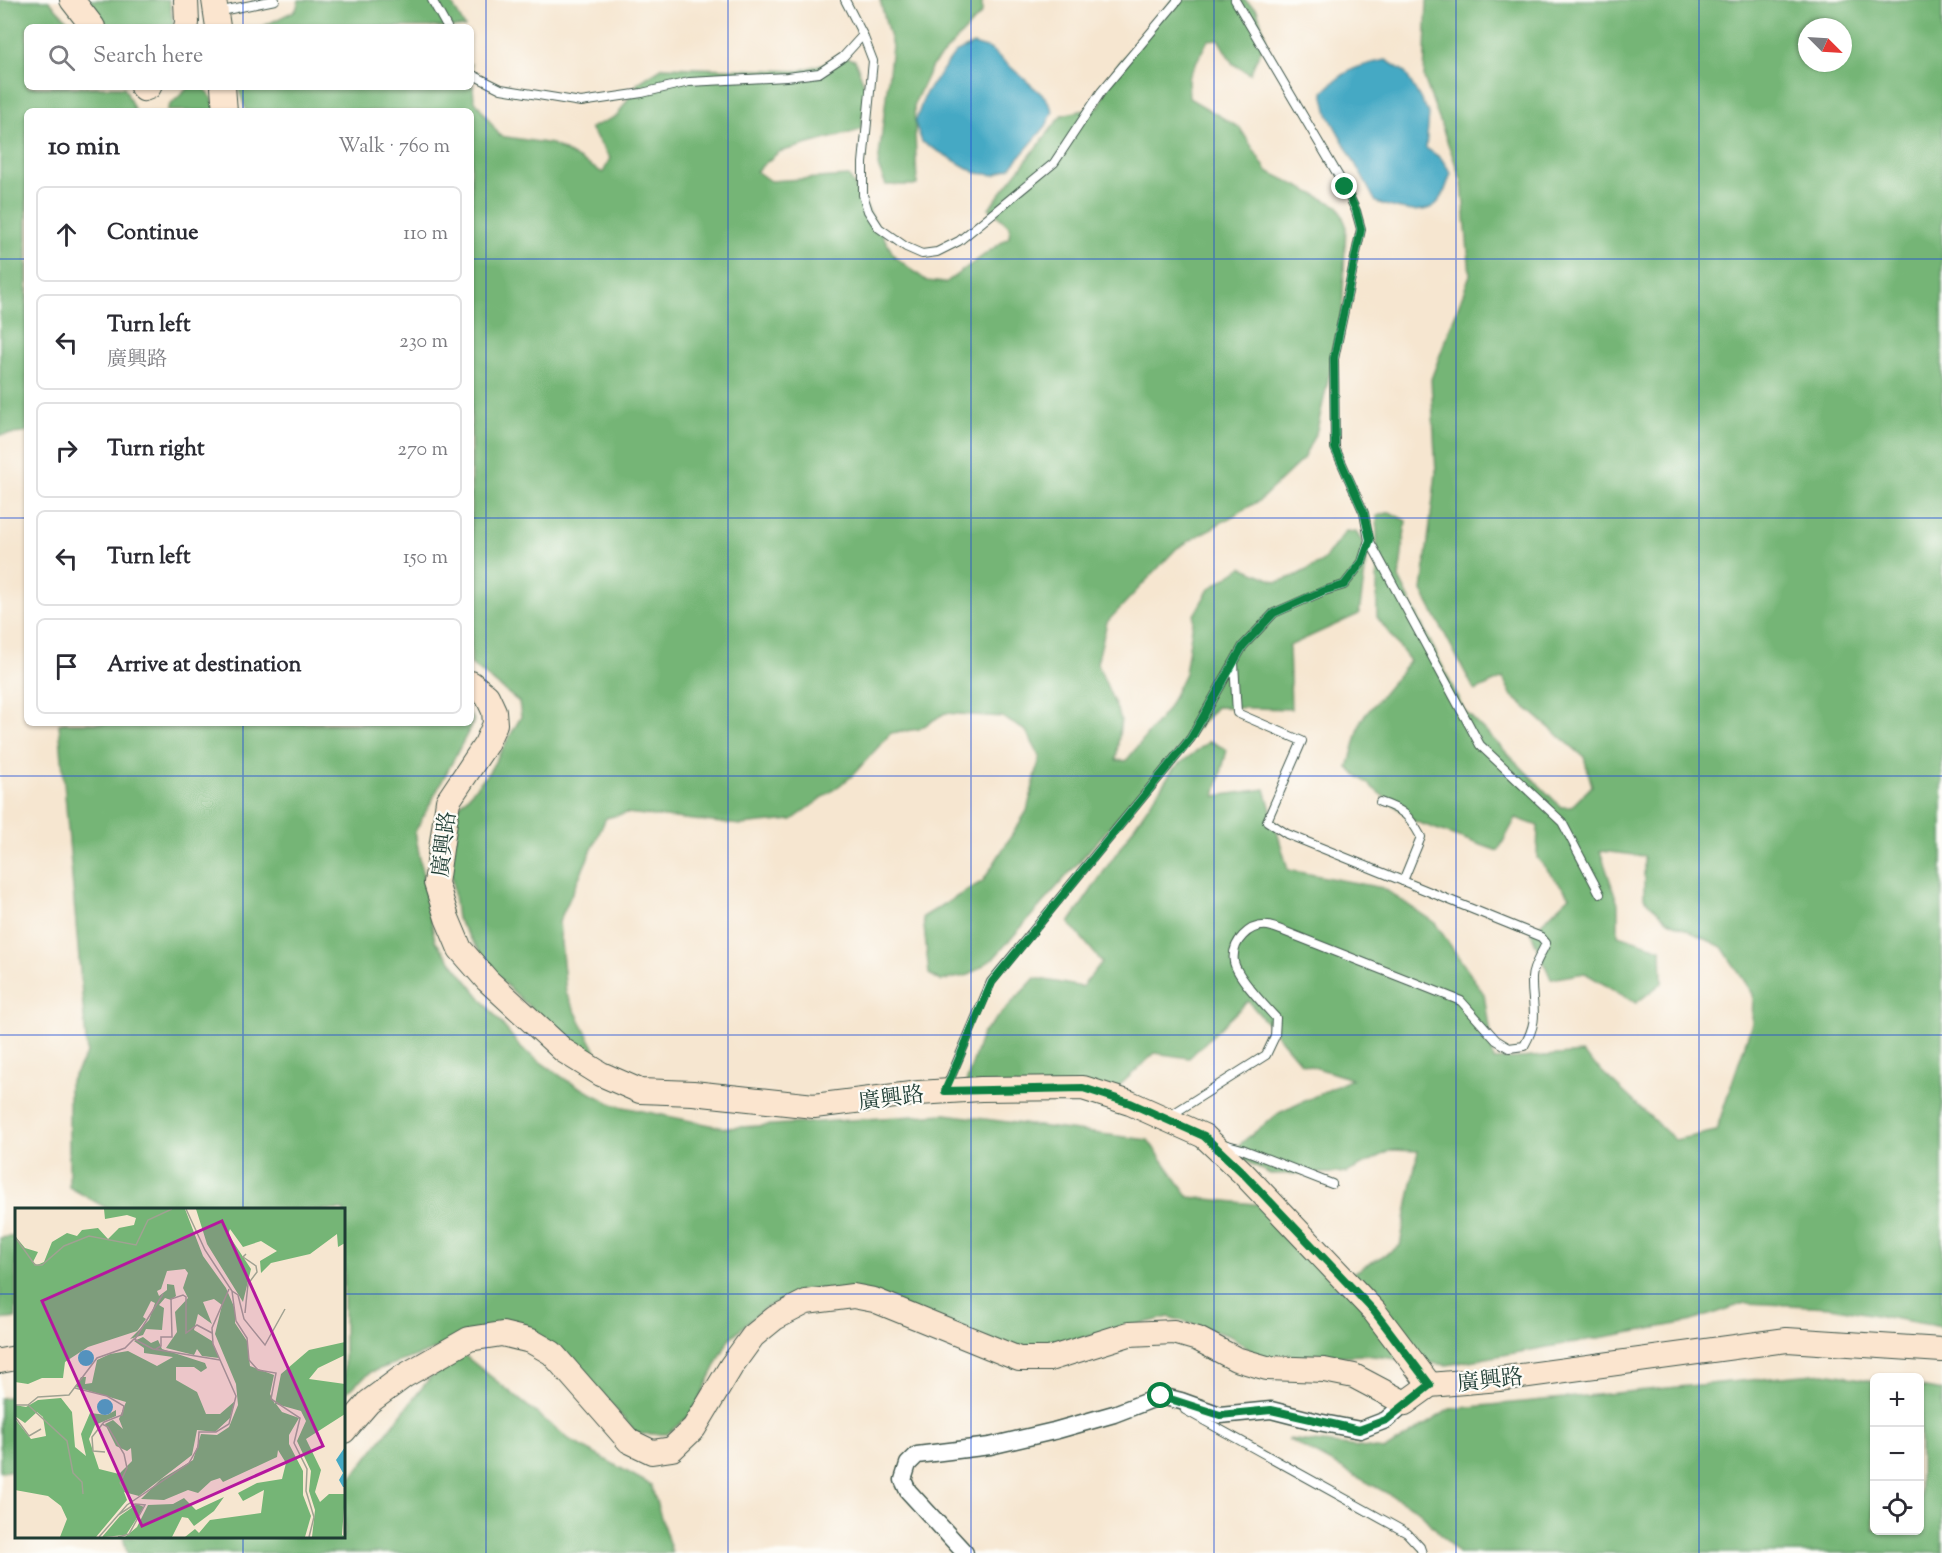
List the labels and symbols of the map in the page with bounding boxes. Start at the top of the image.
north arrow [1798,18,1852,72]
route end [1331,173,1357,199]
street label: 廣興路 [426,810,466,879]
street label: 廣興路 [857,1080,926,1120]
inset map [15,1208,345,1538]
street label: 廣興路 [1456,1363,1525,1401]
route start [1147,1382,1173,1408]

